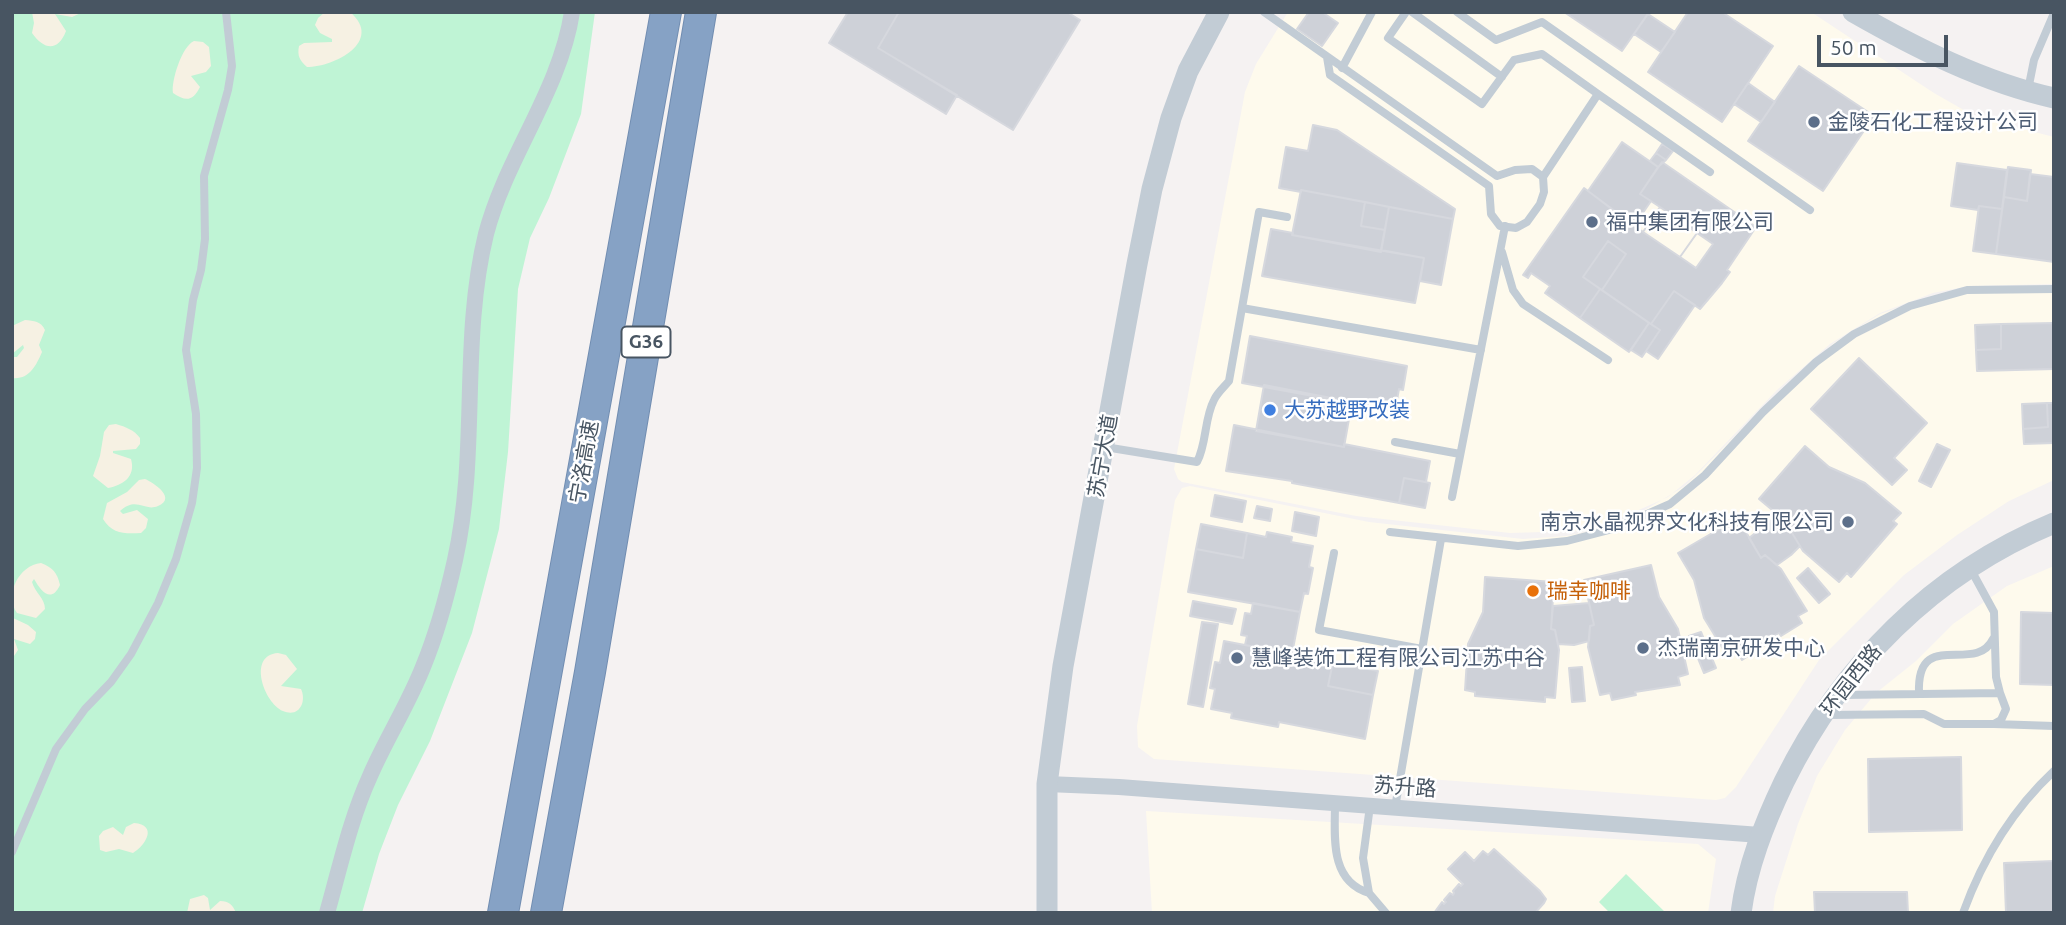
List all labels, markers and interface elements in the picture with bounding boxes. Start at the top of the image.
scale bar [1821,21,1952,65]
text: 50 m [1830,35,1877,59]
place label: 金陵石化工程设计公司 [1828,109,2038,135]
marker: 金陵石化工程设计公司 [1806,114,1822,130]
place label: 福中集团有限公司 [1606,209,1774,235]
marker: 福中集团有限公司 [1584,214,1600,230]
road number: G36 [622,326,670,358]
place label: 大苏越野改装 [1284,397,1410,423]
marker: 大苏越野改装 [1262,402,1278,418]
street label: 苏宁大道 [1083,412,1123,500]
street label: 宁洛高速 [564,418,604,506]
place label: 南京水晶视界文化科技有限公司 [1540,509,1834,535]
marker: 南京水晶视界文化科技有限公司 [1840,514,1856,530]
place label: 瑞幸咖啡 [1547,578,1631,604]
marker: 瑞幸咖啡 [1525,583,1541,599]
place label: 杰瑞南京研发中心 [1657,635,1825,661]
street label: 环园西路 [1815,639,1887,721]
marker: 杰瑞南京研发中心 [1635,640,1651,656]
place label: 慧峰装饰工程有限公司江苏中谷 [1251,645,1545,671]
marker: 慧峰装饰工程有限公司江苏中谷 [1229,650,1245,666]
street label: 苏升路 [1373,772,1437,802]

